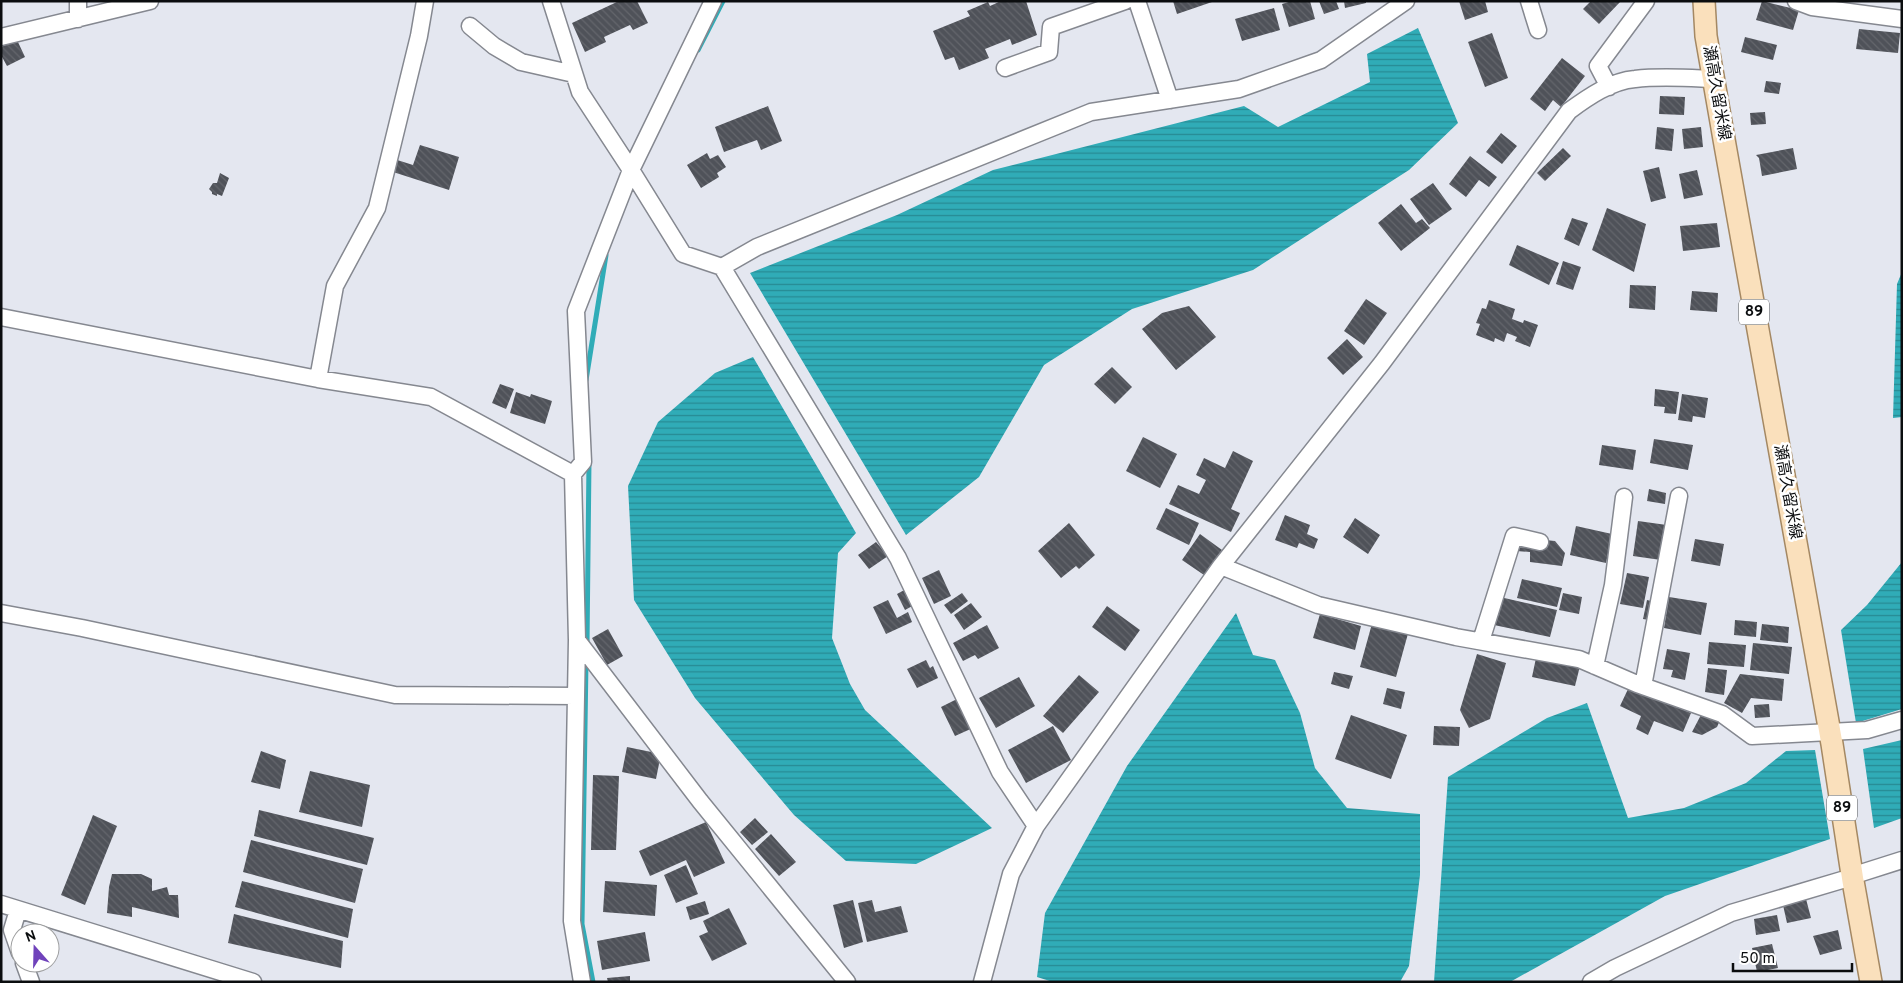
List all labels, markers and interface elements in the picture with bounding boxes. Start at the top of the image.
street label: 瀬高久留米線 [1698,44,1734,142]
road number: 89 [1739,300,1769,324]
street label: 瀬高久留米線 [1769,443,1805,541]
road number: 89 [1827,796,1857,820]
north arrow [10,923,60,973]
text: N [23,927,39,947]
scale bar [1733,940,1852,972]
text: 50 m [1740,950,1775,969]

